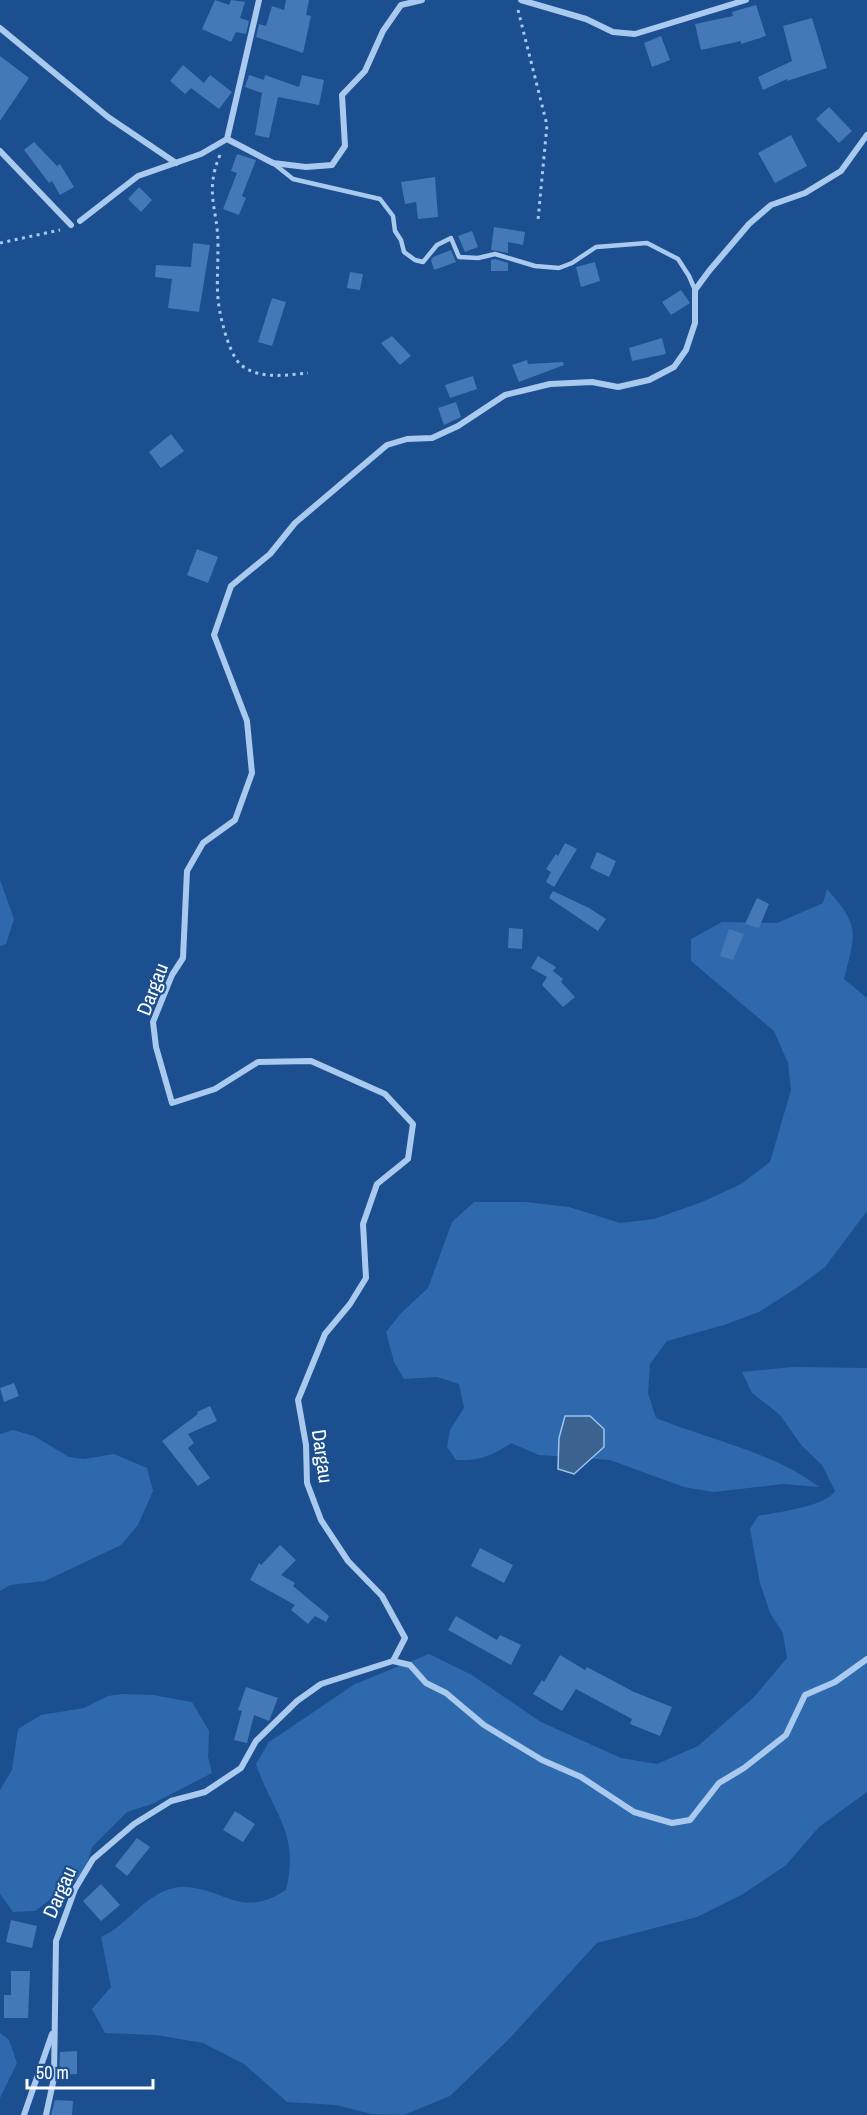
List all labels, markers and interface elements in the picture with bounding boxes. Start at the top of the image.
street label: Dargau [130,959,174,1019]
street label: Dargau [306,1427,340,1485]
street label: Dargau [36,1862,82,1922]
scale bar [27,2052,153,2090]
text: 50 m [36,2060,69,2085]

